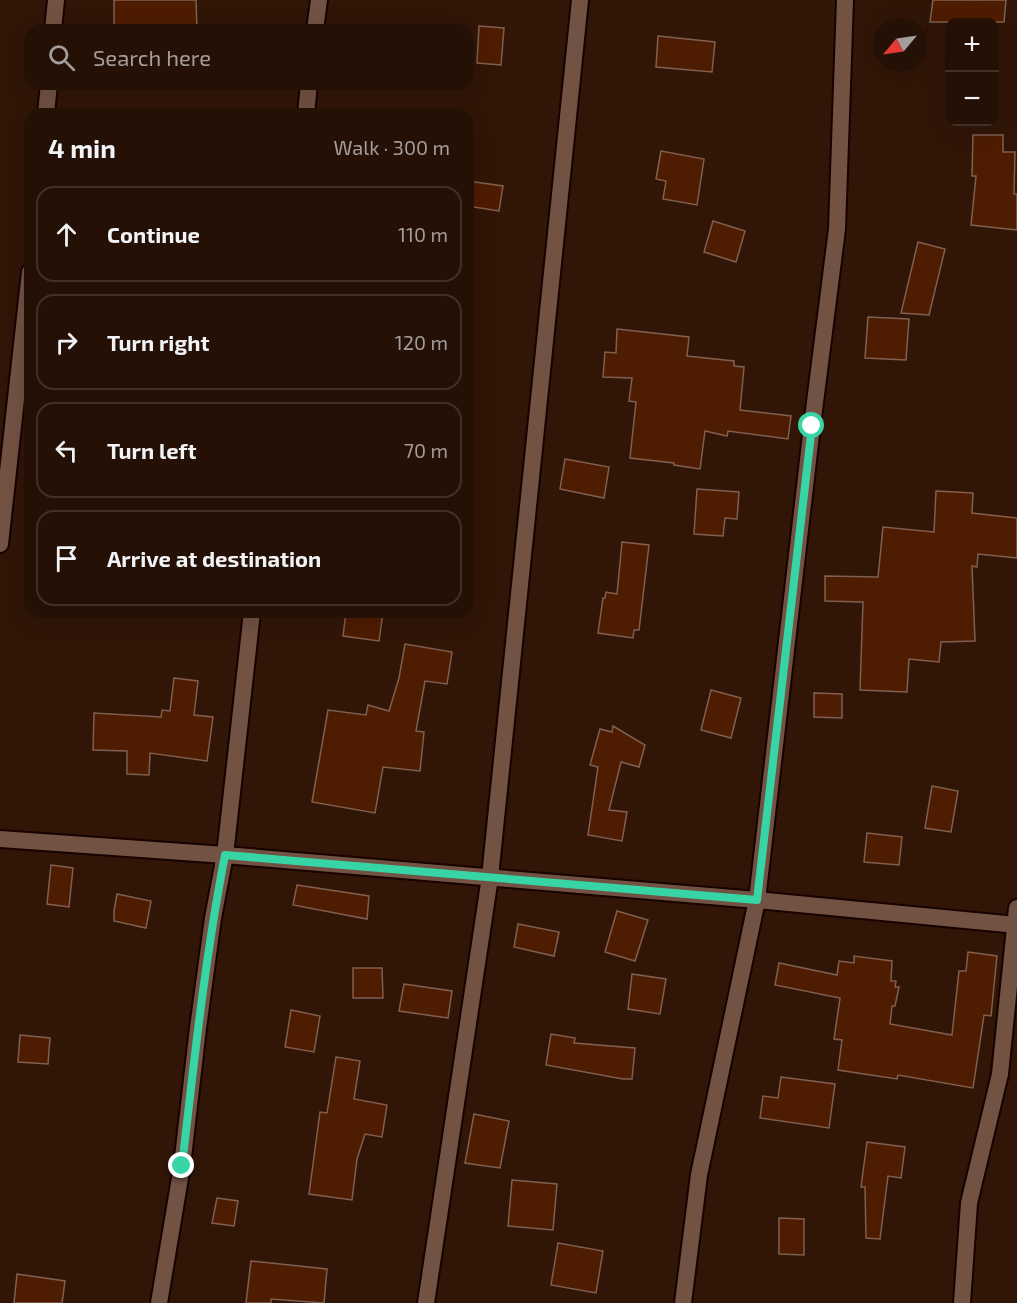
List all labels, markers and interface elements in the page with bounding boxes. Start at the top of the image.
north arrow [873,18,927,72]
map controls [945,18,999,126]
button: + [945,18,999,72]
search box [24,24,474,90]
icon: search [45,41,78,74]
text: Search here [93,44,211,70]
button: − [945,72,999,126]
text: 4 min [48,132,116,163]
text: Walk · 300 m [334,135,450,159]
icon: ahead [50,218,83,251]
text: Continue [107,221,200,247]
text: 110 m [398,222,448,246]
icon: right [50,326,83,359]
text: Turn right [107,329,209,355]
text: 120 m [395,330,448,354]
route start [798,412,824,438]
icon: left [50,434,83,467]
text: Turn left [107,437,196,463]
text: 70 m [404,438,448,462]
icon: arrive [50,542,83,575]
text: Arrive at destination [107,545,321,571]
route end [168,1152,194,1178]

